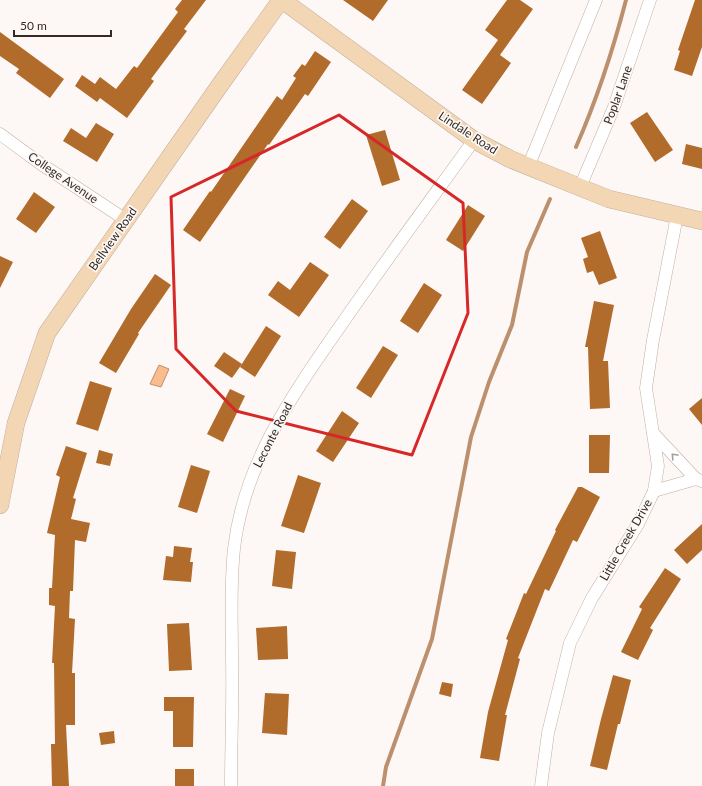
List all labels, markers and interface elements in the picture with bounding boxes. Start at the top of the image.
scale bar [14,12,111,38]
text: 50 m [20,18,47,33]
street label: Poplar Lane [600,63,635,126]
street label: Lindale Road [436,108,501,157]
street label: College Avenue [25,149,101,207]
street label: Bellview Road [85,204,140,273]
street label: Leconte Road [250,400,295,470]
one-way arrow [672,453,679,461]
street label: Little Creek Drive [596,496,655,583]

